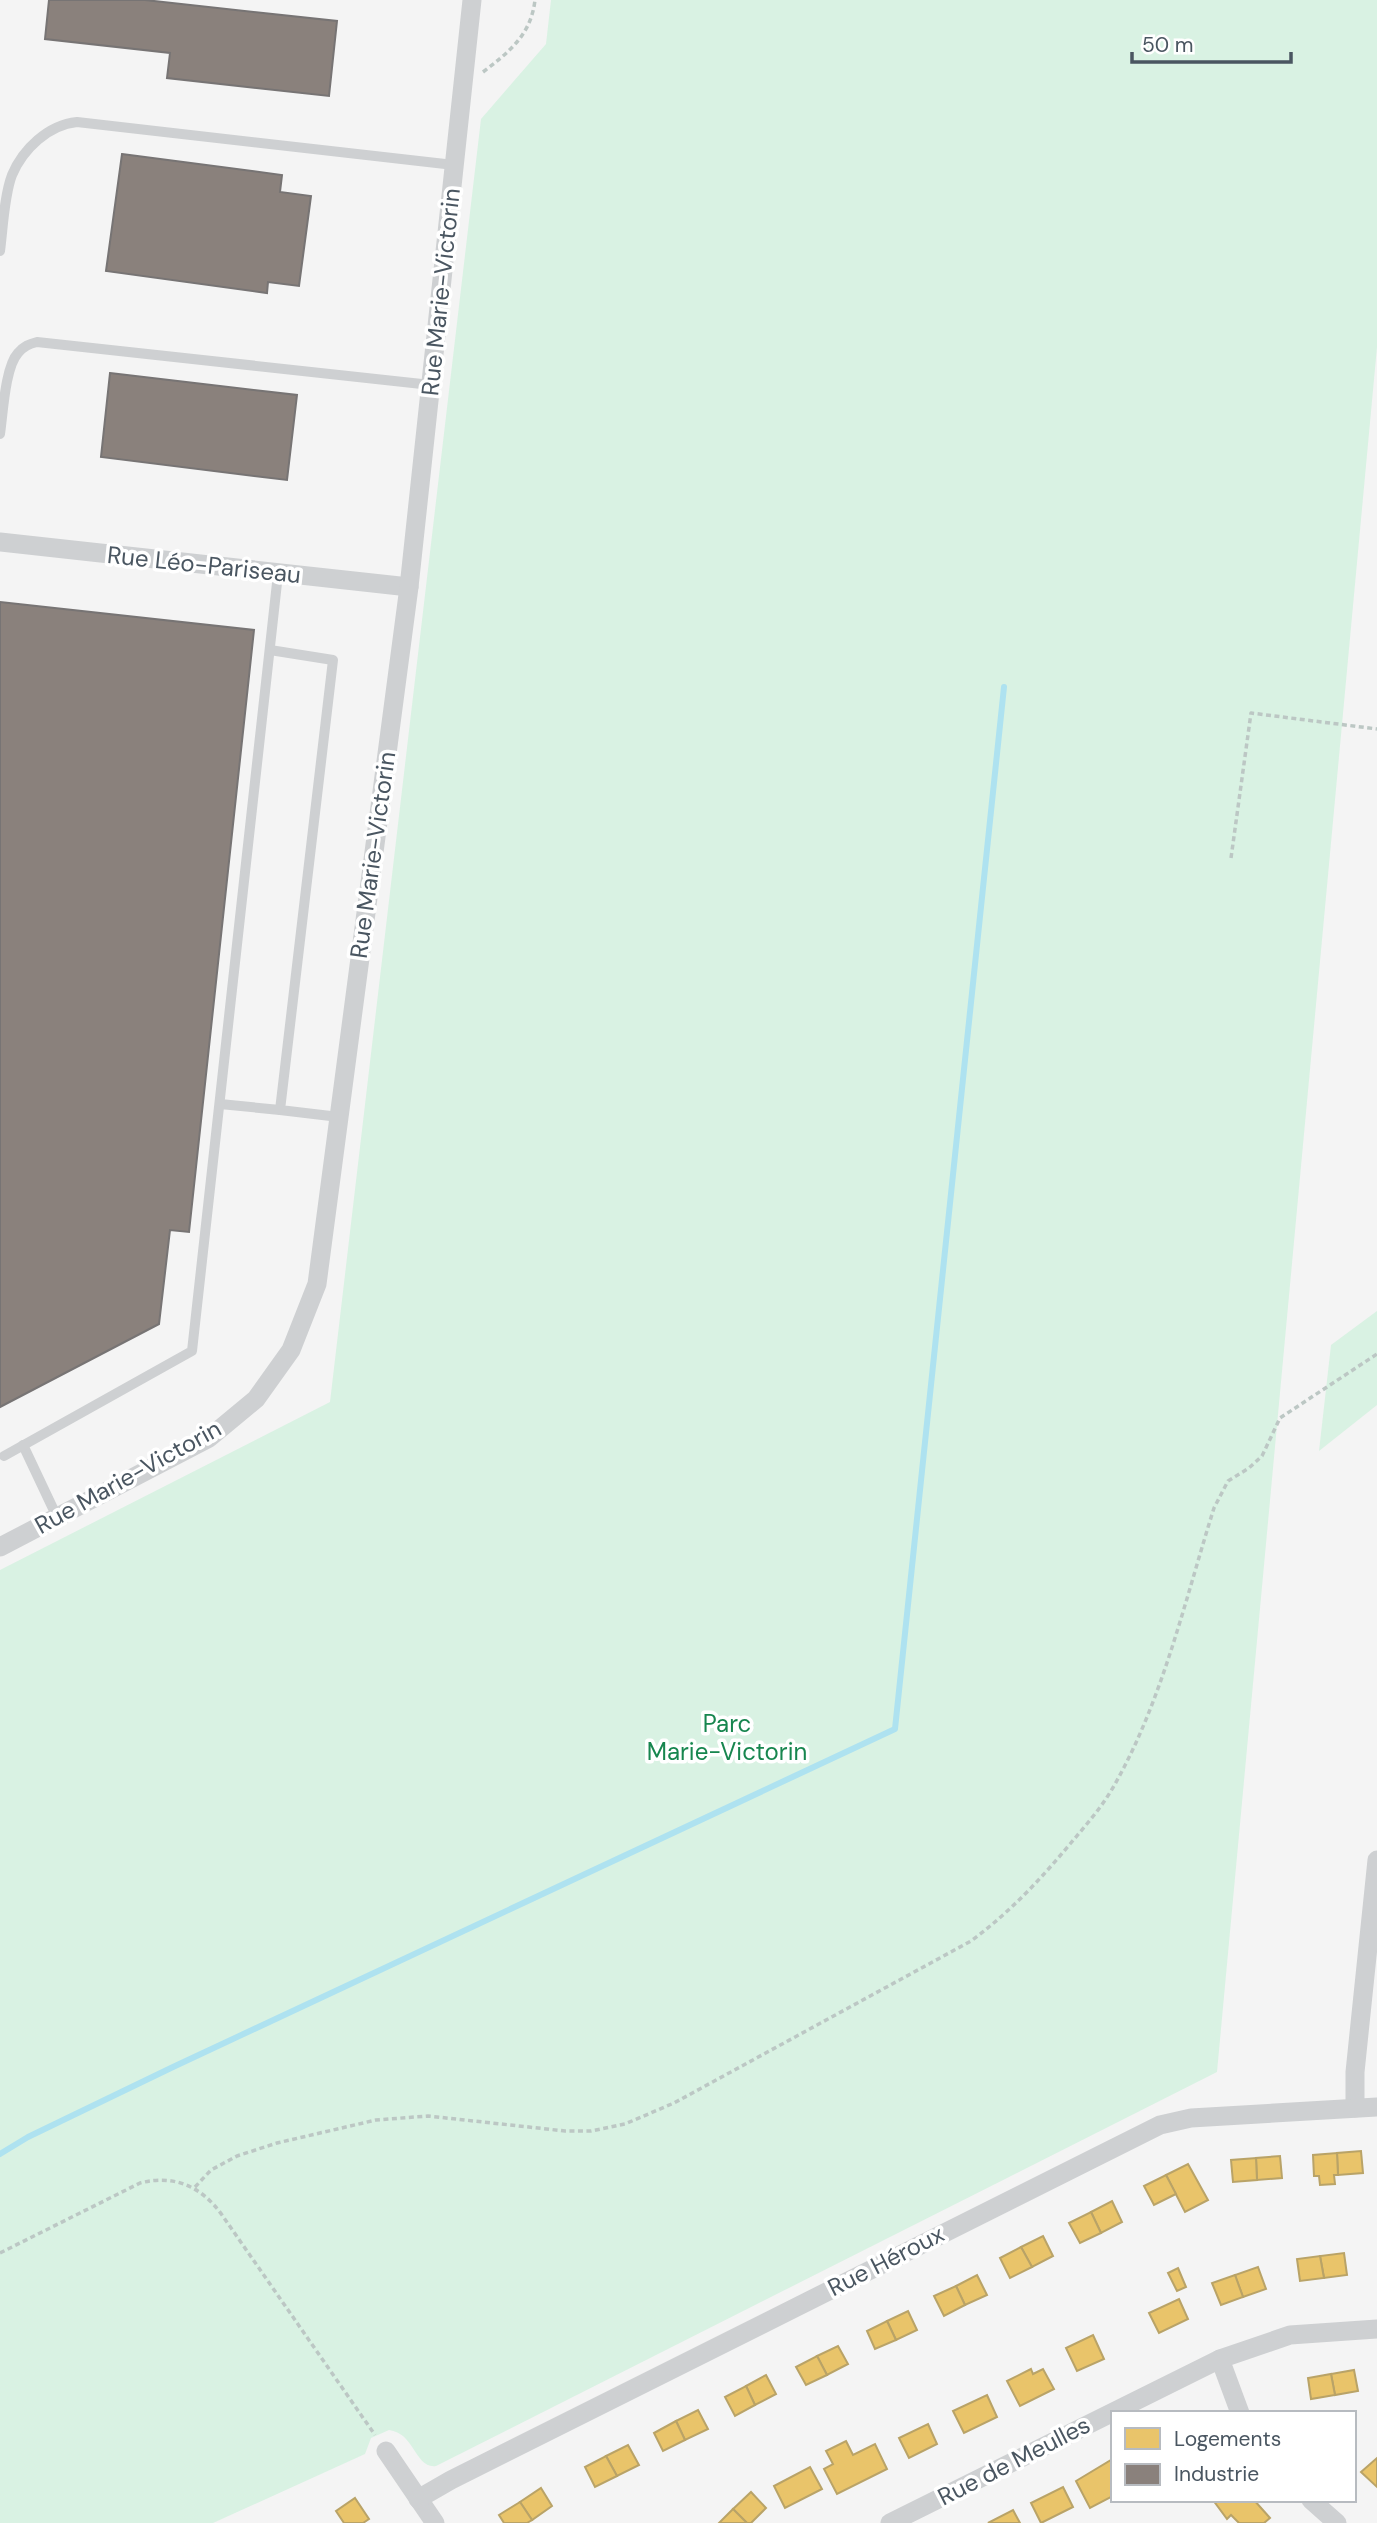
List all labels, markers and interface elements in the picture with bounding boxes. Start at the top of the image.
scale bar [1132,21,1291,65]
text: 50 m [1142,31,1193,59]
street label: Rue Marie-Victorin [414,187,467,397]
street label: Rue Léo-Pariseau [106,539,302,590]
street label: Rue Marie-Victorin [343,750,402,960]
street label: Rue Marie-Victorin [29,1412,226,1541]
park label: Parc Marie-Victorin [647,1708,807,1767]
street label: Rue Héroux [822,2218,949,2303]
street label: Rue de Meulles [932,2409,1095,2512]
legend [1111,2411,1356,2502]
text: Logements [1174,2425,1281,2453]
text: Industrie [1174,2460,1259,2488]

